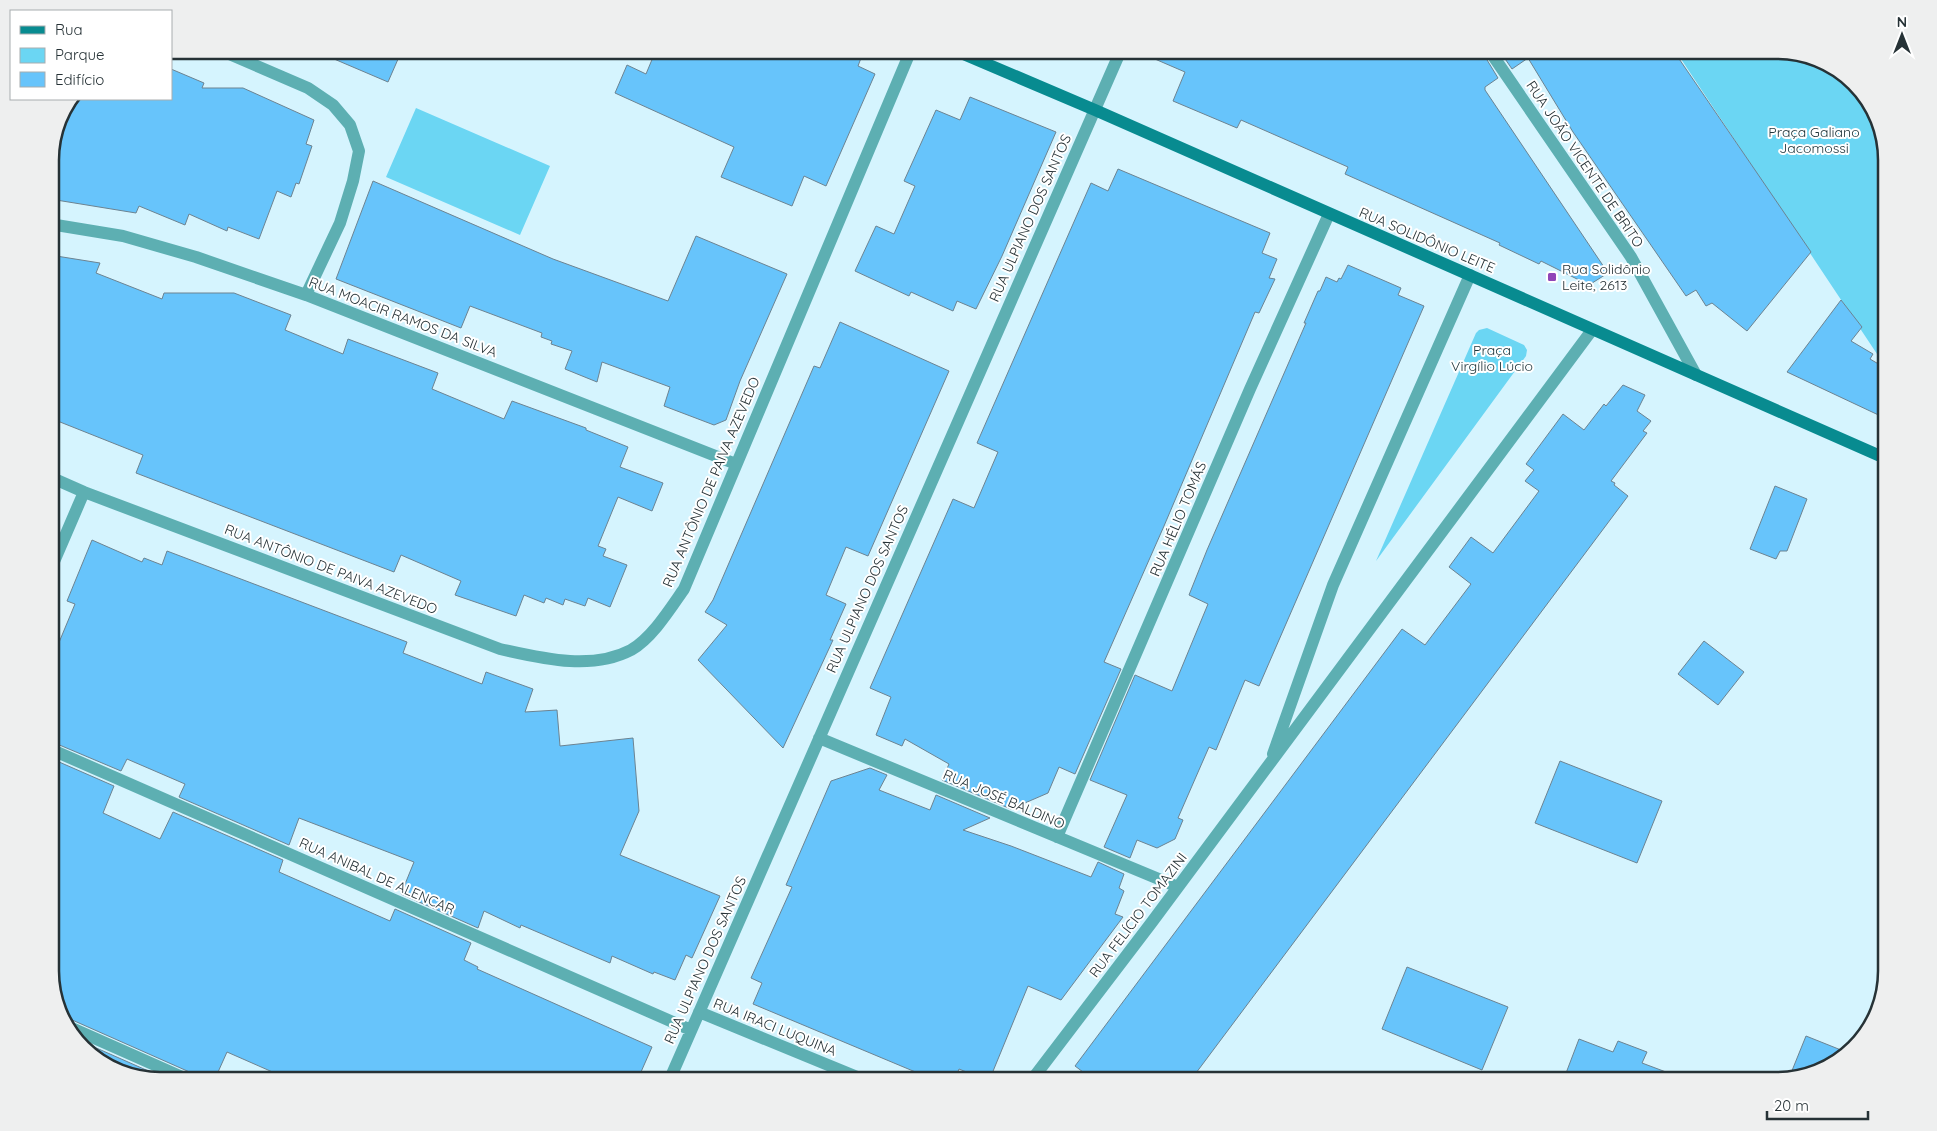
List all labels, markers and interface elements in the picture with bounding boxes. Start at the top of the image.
legend [10,10,172,100]
north arrow [1877,10,1927,60]
text: N [1897,13,1907,31]
text: Rua [55,20,83,39]
text: Parque [55,45,105,64]
text: Edifício [55,70,104,89]
street label: RUA JOÃO VICENTE DE BRITO [1522,77,1648,251]
park label: Praça Galiano Jacomossi [1768,123,1860,157]
street label: RUA ULPIANO DOS SANTOS [985,131,1075,305]
street label: RUA SOLIDÔNIO LEITE [1356,203,1498,277]
place label: Rua Solidônio Leite, 2613 [1562,260,1651,294]
marker: Rua Solidônio Leite, 2613 [1546,271,1558,283]
street label: RUA MOACIR RAMOS DA SILVA [306,273,500,361]
park label: Praça Virgílio Lúcio [1451,341,1533,375]
street label: RUA ANTÔNIO DE PAIVA AZEVEDO [658,374,764,590]
street label: RUA HÉLIO TOMÁS [1146,459,1210,579]
street label: RUA ULPIANO DOS SANTOS [822,502,912,676]
street label: RUA ANTÔNIO DE PAIVA AZEVEDO [222,520,440,618]
street label: RUA JOSÉ BALDINO [940,765,1068,833]
street label: RUA ANIBAL DE ALENCAR [296,834,458,918]
street label: RUA FELÍCIO TOMAZINI [1085,849,1191,981]
street label: RUA ULPIANO DOS SANTOS [660,873,750,1047]
street label: RUA IRACI LUQUINA [711,994,839,1060]
scale bar [1767,1088,1868,1120]
text: 20 m [1774,1096,1809,1115]

